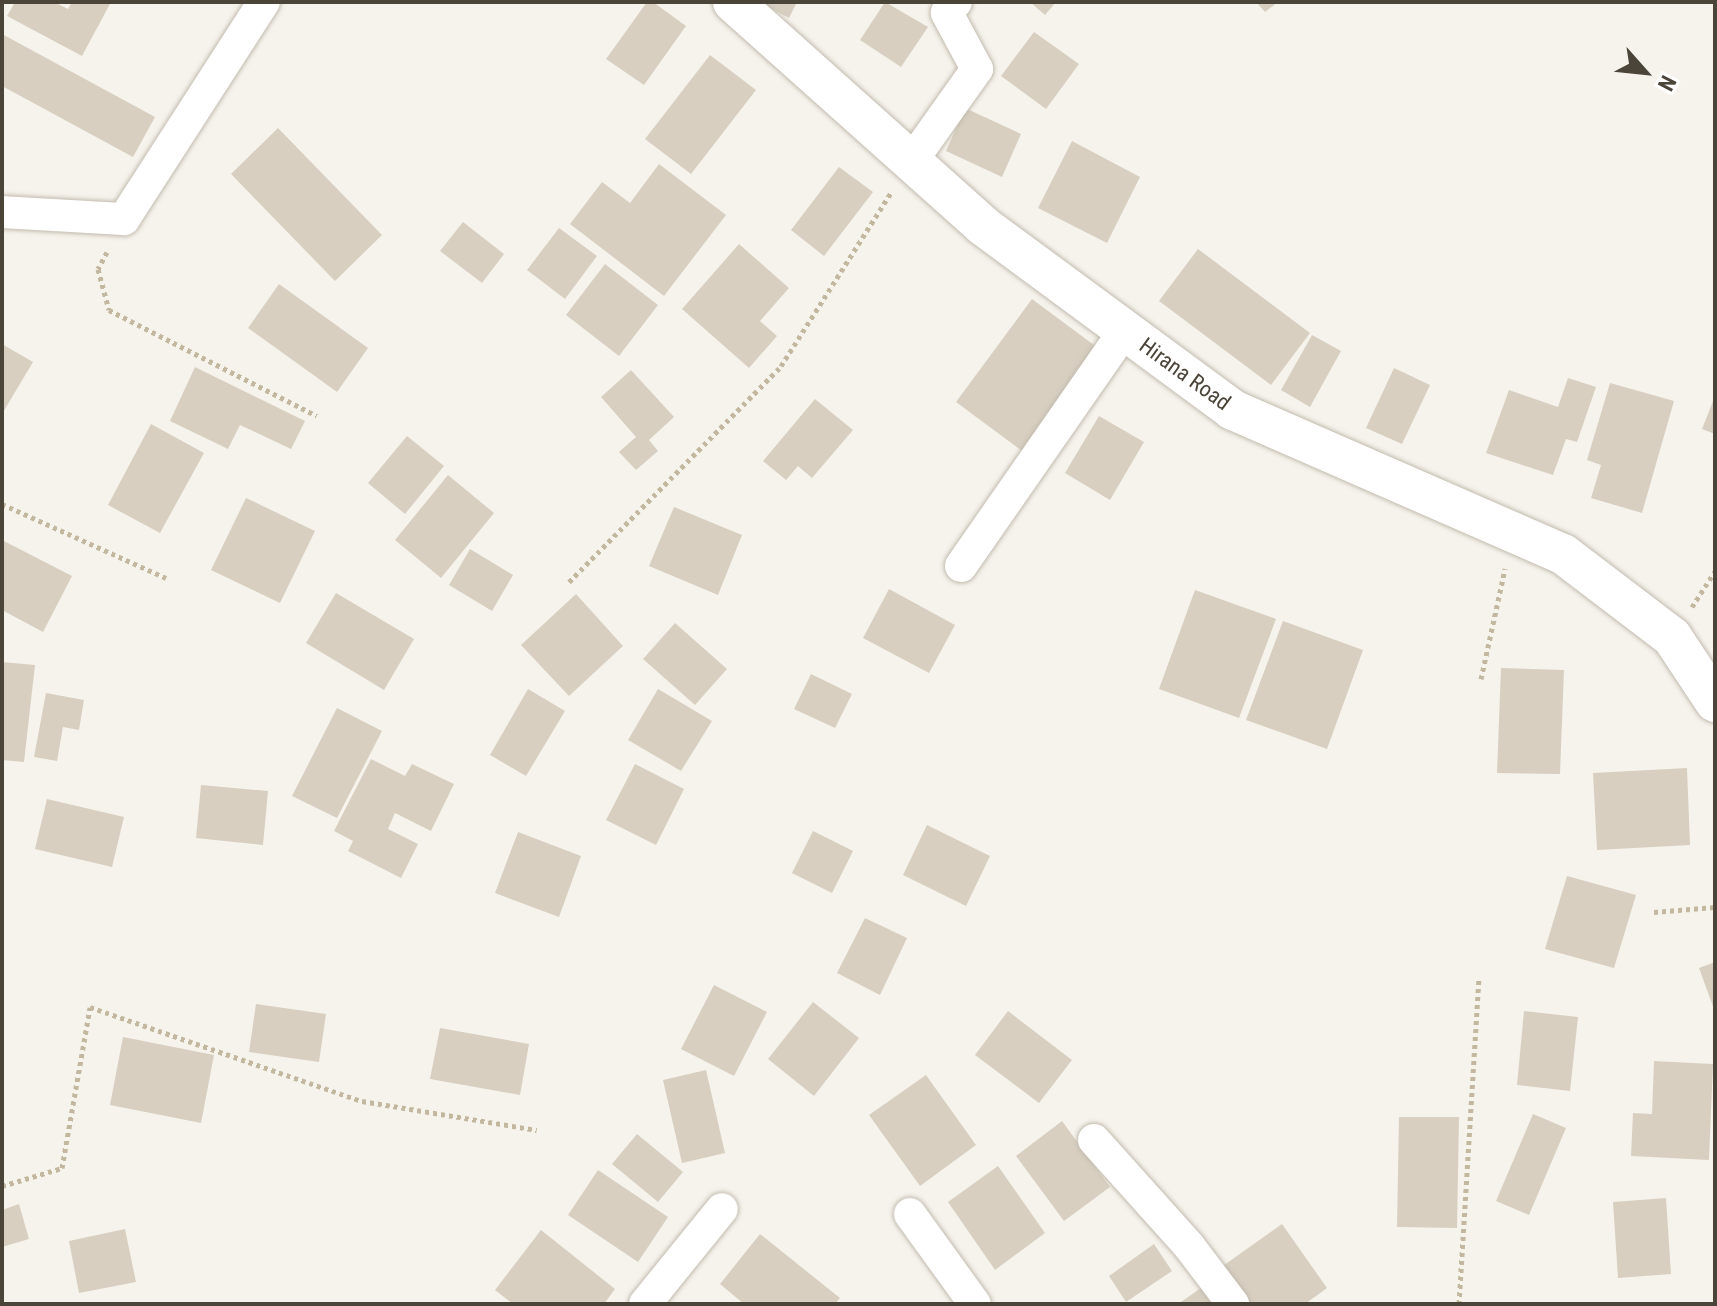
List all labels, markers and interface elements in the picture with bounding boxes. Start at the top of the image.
north arrow [1605,32,1685,112]
text: N [1653,71,1681,95]
street label: Hirana Road [1134,332,1236,416]

